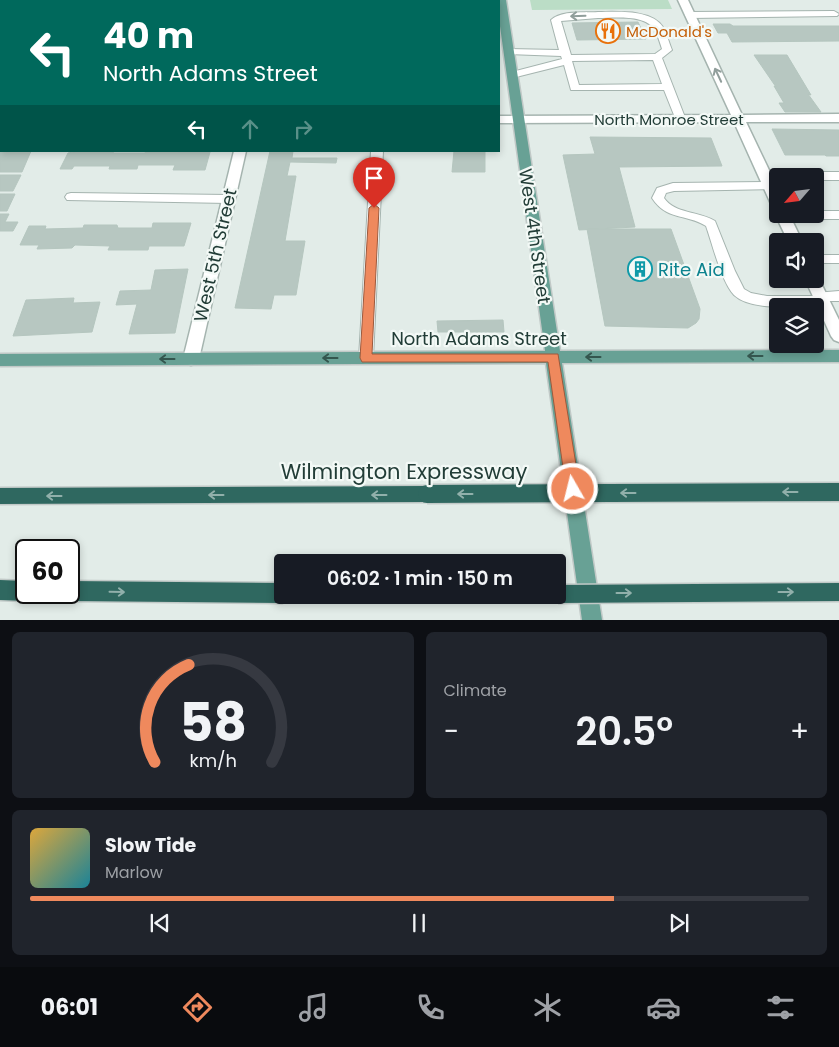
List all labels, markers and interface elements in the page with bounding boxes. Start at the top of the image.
text: 40 m [103,11,194,60]
one-way arrow [570,12,586,21]
restaurant icon: McDonald's [595,18,621,44]
icon: left [20,20,85,85]
place label: McDonald's [626,21,712,42]
text: North Adams Street [103,58,318,89]
one-way arrow [712,68,722,83]
street label: North Monroe Street [594,109,744,130]
icon: left [183,115,211,143]
icon: ahead [236,115,264,143]
icon: right [289,115,317,143]
pin [353,157,395,208]
icon: arrive [360,164,388,192]
street label: West 4th Street [513,167,557,305]
north arrow [769,168,824,222]
map controls [769,168,824,353]
street label: West 5th Street [187,186,243,324]
button: sound [769,233,824,288]
building icon: Rite Aid [627,256,653,282]
place label: Rite Aid [658,257,725,282]
button: layers [769,298,824,353]
street label: North Adams Street [391,326,567,351]
one-way arrow [748,351,764,361]
one-way arrow [585,352,602,362]
one-way arrow [322,353,338,363]
one-way arrow [159,354,176,364]
street label: Wilmington Expressway [281,457,527,486]
position arrow [546,462,598,514]
one-way arrow [783,487,799,497]
one-way arrow [620,488,636,498]
one-way arrow [458,489,474,499]
one-way arrow [208,490,224,500]
one-way arrow [371,490,387,499]
one-way arrow [46,491,62,501]
speed limit sign: 60 [15,539,80,604]
text: 06:02 · 1 min · 150 m [327,565,513,592]
one-way arrow [109,587,125,597]
one-way arrow [778,587,794,597]
one-way arrow [615,588,631,598]
text: Climate [444,679,507,702]
text: 58 [179,686,247,759]
text: 20.5° [576,705,673,758]
text: − [444,712,459,751]
text: + [790,712,809,751]
text: km/h [189,748,237,773]
text: Slow Tide [105,832,196,859]
text: Marlow [105,861,163,884]
icon: previous [146,909,174,937]
icon: pause [405,909,433,937]
icon: next [665,909,693,937]
icon: directions [180,990,215,1025]
icon: music [296,990,331,1025]
icon: phone [413,990,448,1025]
icon: climate [530,990,565,1025]
icon: car [646,990,681,1025]
icon: filters [763,990,798,1025]
text: 06:01 [41,992,98,1023]

